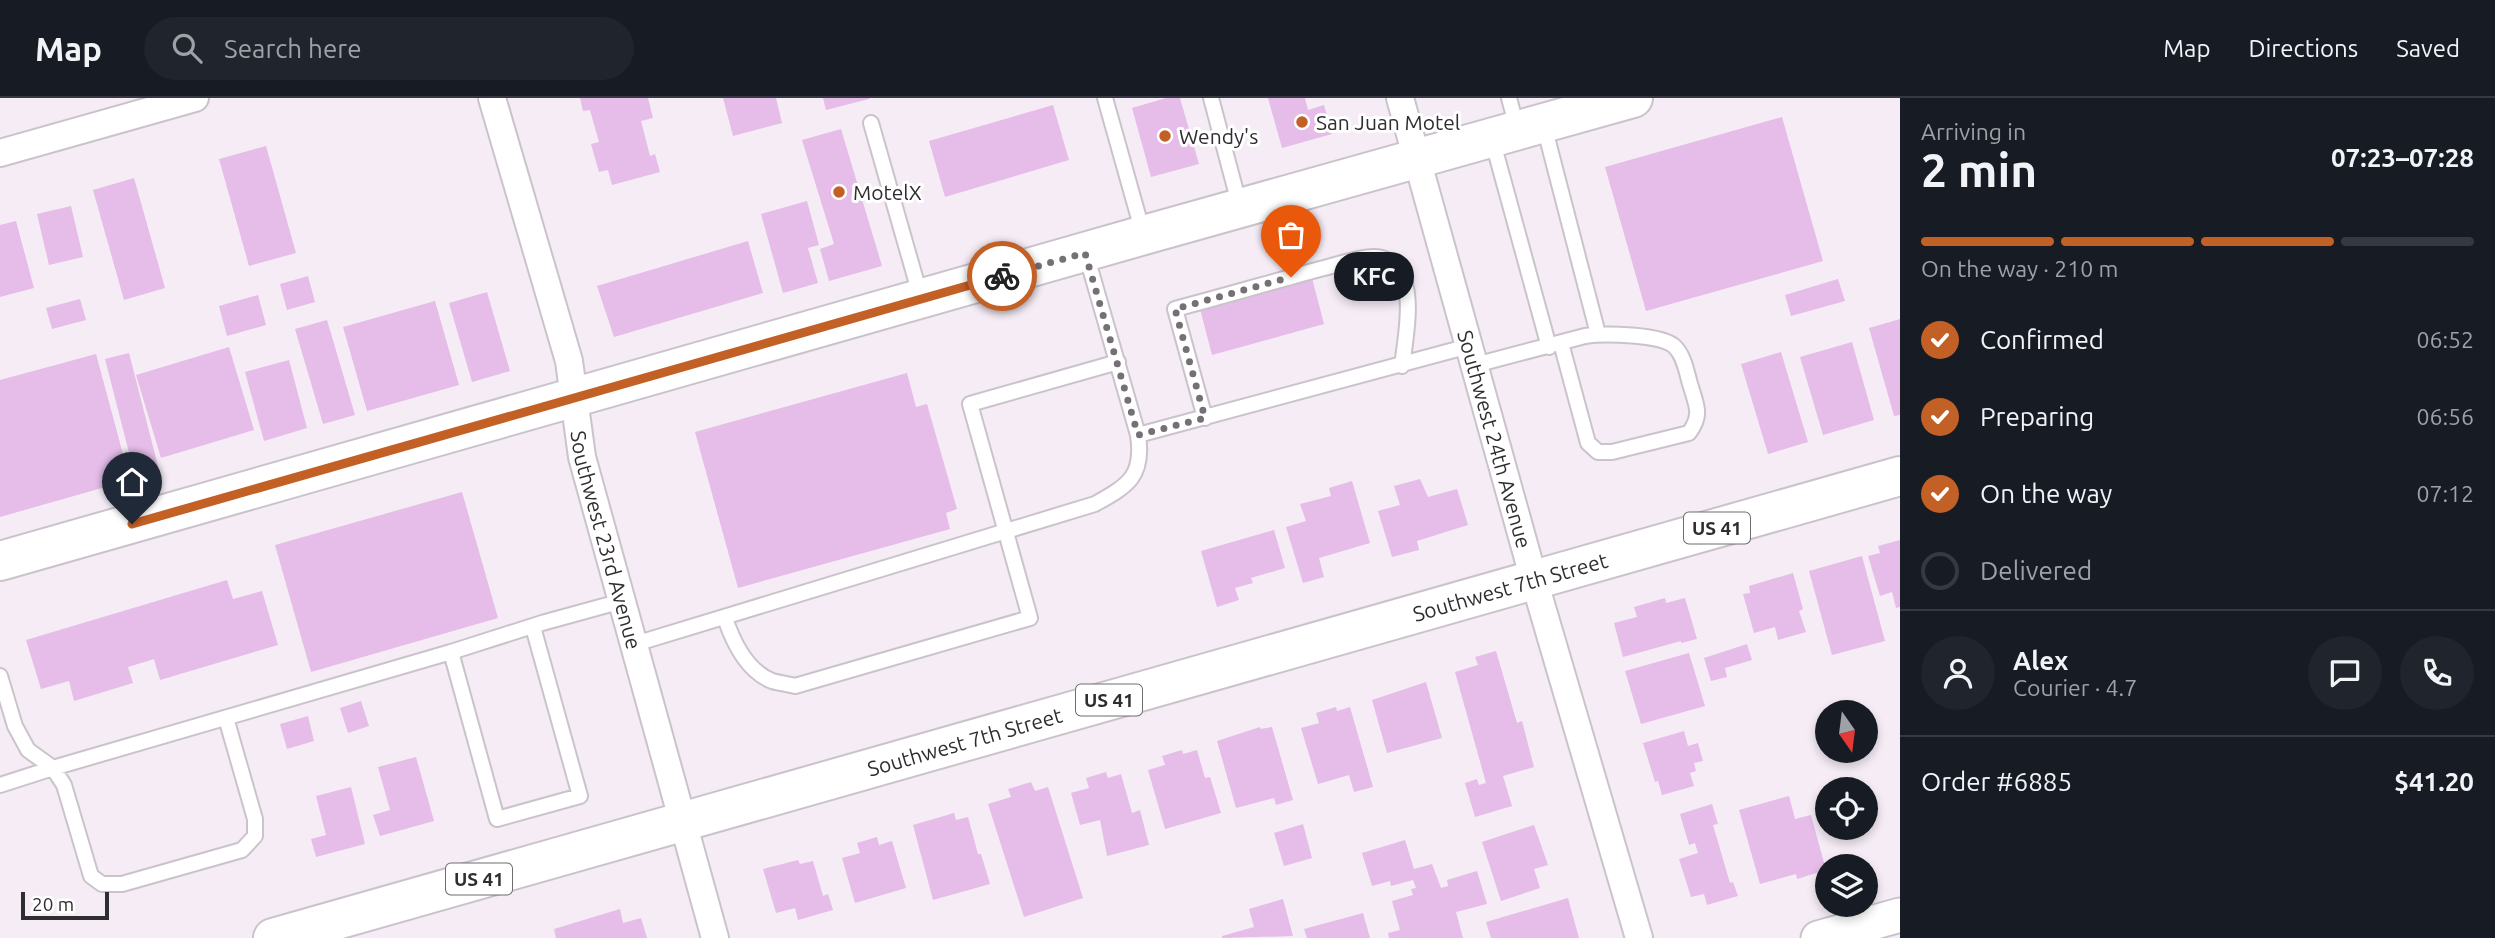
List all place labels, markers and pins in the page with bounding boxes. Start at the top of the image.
place label: San Juan Motel [1316,110,1460,134]
marker: San Juan Motel [1294,114,1310,130]
place label: Wendy's [1179,124,1258,148]
marker: Wendy's [1157,128,1173,144]
place label: MotelX [853,180,922,204]
marker: MotelX [831,184,847,200]
pin [1261,205,1321,277]
callout: KFC [1333,252,1414,302]
pin [102,452,162,524]

